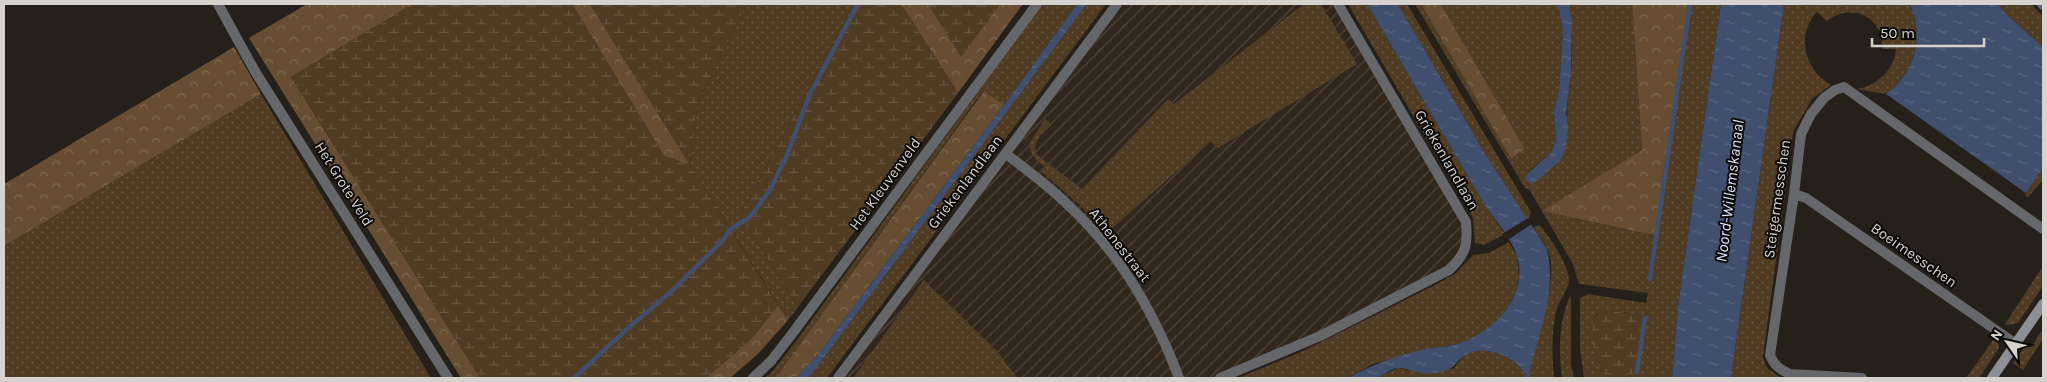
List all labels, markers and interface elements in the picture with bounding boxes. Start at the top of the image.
scale bar [1872,15,1984,47]
text: 50 m [1880,24,1915,42]
street label: Griekenlandlaan [1411,107,1483,213]
water label: Noord-Willemskanaal [1711,119,1748,263]
street label: Griekenlandlaan [924,132,1006,232]
street label: Het Kleuvenveld [845,134,925,234]
street label: Het Grote Veld [311,139,377,229]
street label: Steigermesschen [1760,139,1794,259]
street label: Athenestraat [1086,204,1155,286]
street label: Boeimesschen [1868,219,1960,291]
north arrow [1982,317,2032,367]
text: N [1987,326,2006,344]

